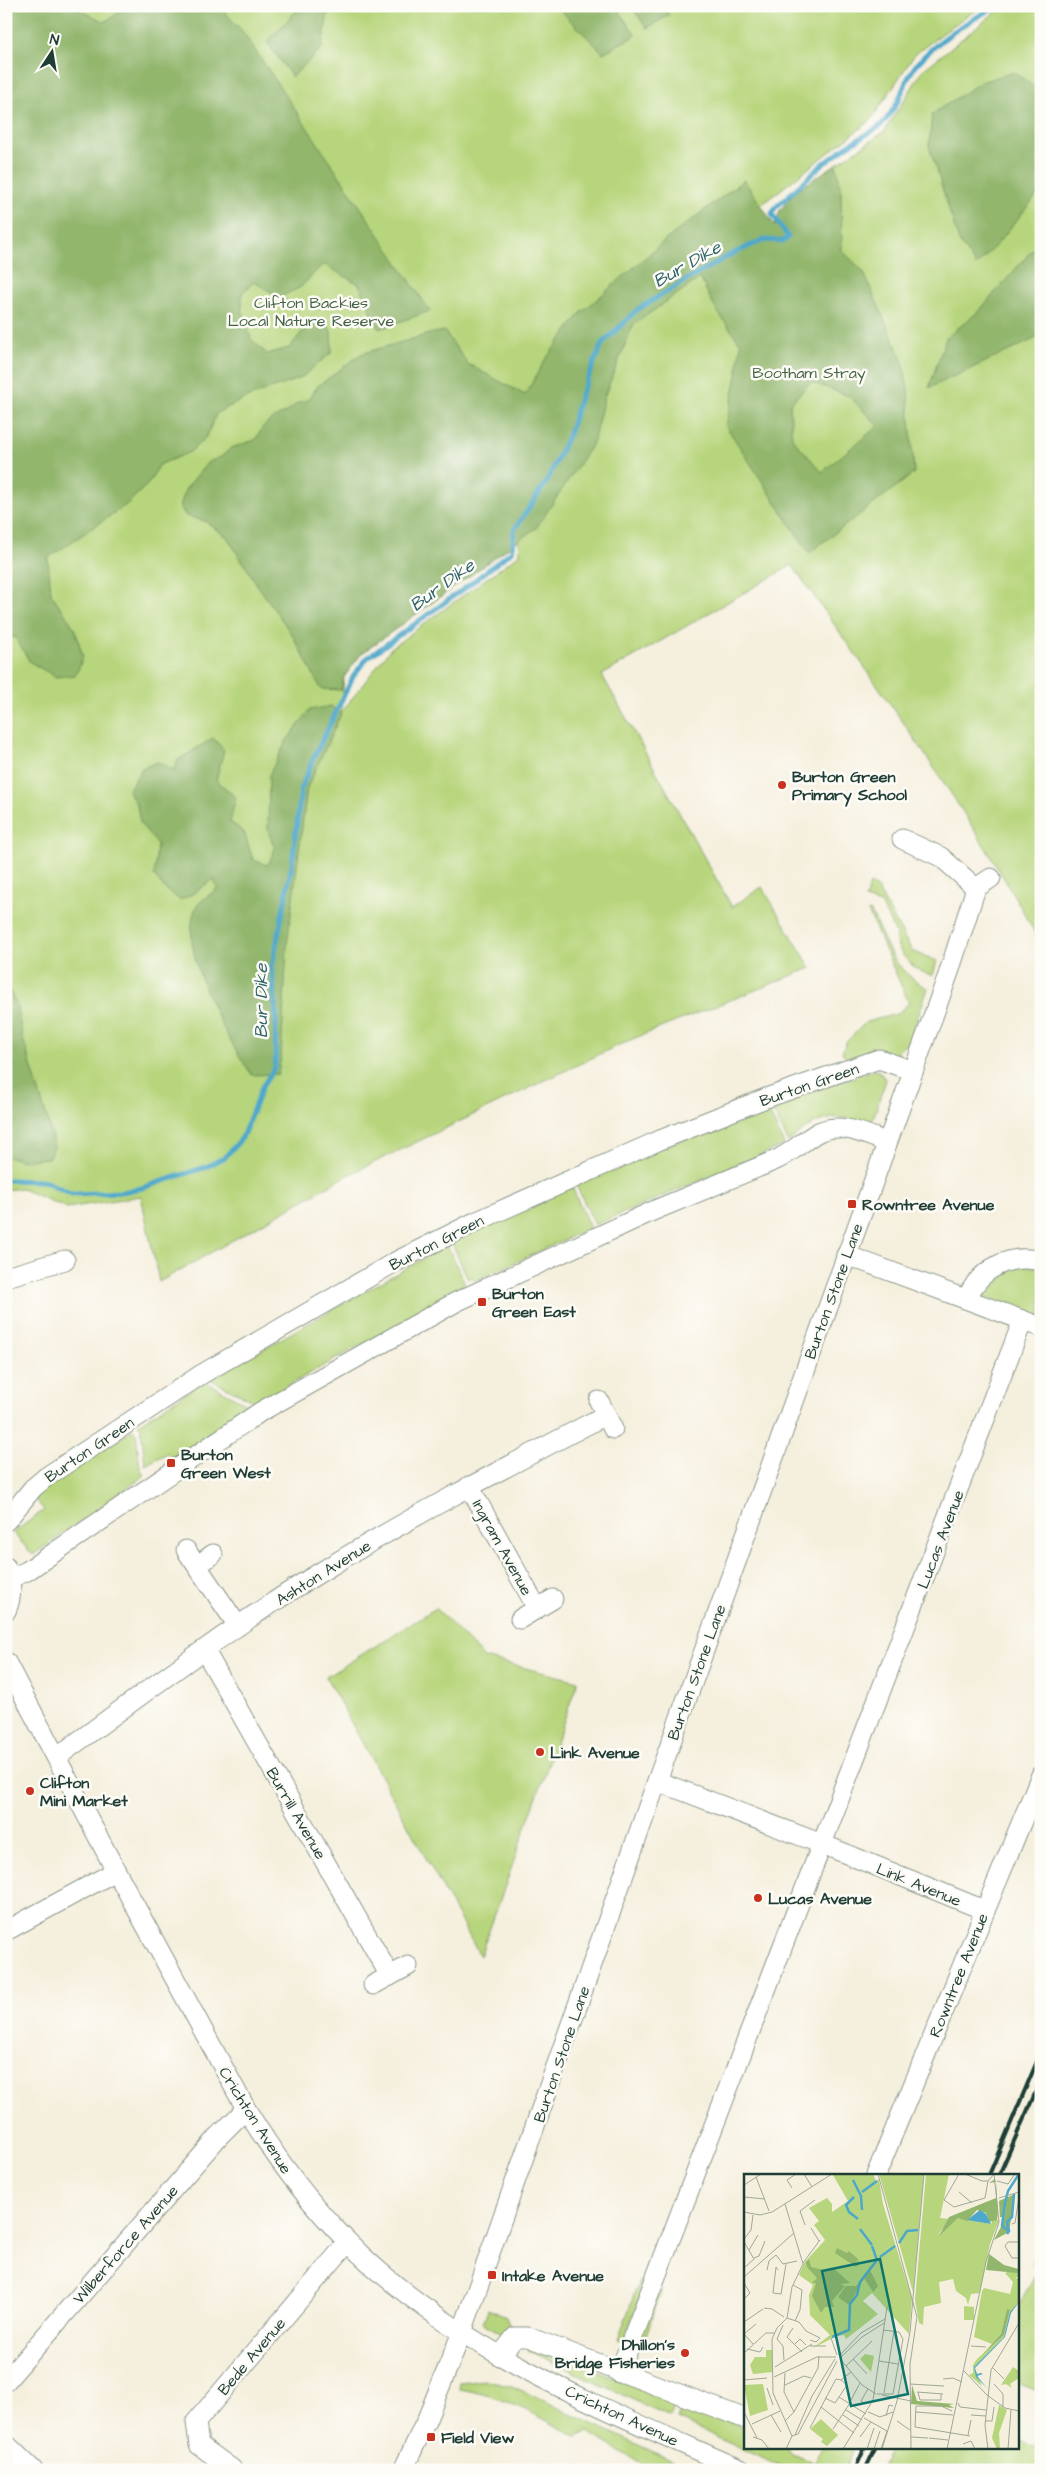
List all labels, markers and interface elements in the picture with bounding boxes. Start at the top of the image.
north arrow [28,28,78,78]
text: N [48,30,61,51]
water label: Bur Dike [649,234,727,294]
park label: Clifton Backies Local Nature Reserve [228,292,395,332]
park label: Bootham Stray [752,362,866,385]
water label: Bur Dike [405,553,481,617]
place label: Burton Green Primary School [792,766,907,807]
marker: Burton Green Primary School [776,779,788,791]
water label: Bur Dike [249,963,274,1038]
street label: Burton Green [757,1058,862,1112]
place label: Rowntree Avenue [862,1194,995,1216]
marker: Rowntree Avenue [846,1198,858,1210]
street label: Burton Green [385,1210,488,1276]
street label: Burton Stone Lane [799,1220,869,1362]
place label: Burton Green East [492,1283,576,1323]
marker: Burton Green East [476,1296,488,1308]
street label: Burton Green [41,1412,139,1488]
place label: Burton Green West [181,1444,271,1484]
marker: Burton Green West [165,1457,177,1469]
street label: Lucas Avenue [912,1487,970,1592]
street label: Ingram Avenue [466,1496,538,1600]
street label: Ashton Avenue [272,1535,375,1611]
street label: Burton Stone Lane [662,1601,732,1743]
place label: Link Avenue [550,1742,640,1764]
marker: Link Avenue [534,1746,546,1758]
street label: Burrill Avenue [261,1763,332,1864]
place label: Clifton Mini Market [40,1772,128,1812]
marker: Clifton Mini Market [24,1785,36,1797]
street label: Link Avenue [873,1858,965,1912]
place label: Lucas Avenue [768,1888,872,1910]
marker: Lucas Avenue [752,1892,764,1904]
street label: Rowntree Avenue [924,1910,994,2041]
street label: Burton Stone Lane [528,1983,596,2125]
street label: Crichton Avenue [213,2063,297,2179]
inset map [744,2174,1020,2448]
street label: Wilberforce Avenue [68,2180,184,2309]
place label: Intake Avenue [502,2265,604,2287]
marker: Intake Avenue [486,2269,498,2281]
street label: Bede Avenue [213,2313,291,2400]
place label: Dhillon's Bridge Fisheries [555,2334,675,2376]
marker: Dhillon's Bridge Fisheries [679,2347,691,2359]
street label: Crichton Avenue [561,2380,682,2452]
place label: Field View [441,2427,514,2449]
marker: Field View [425,2431,437,2443]

